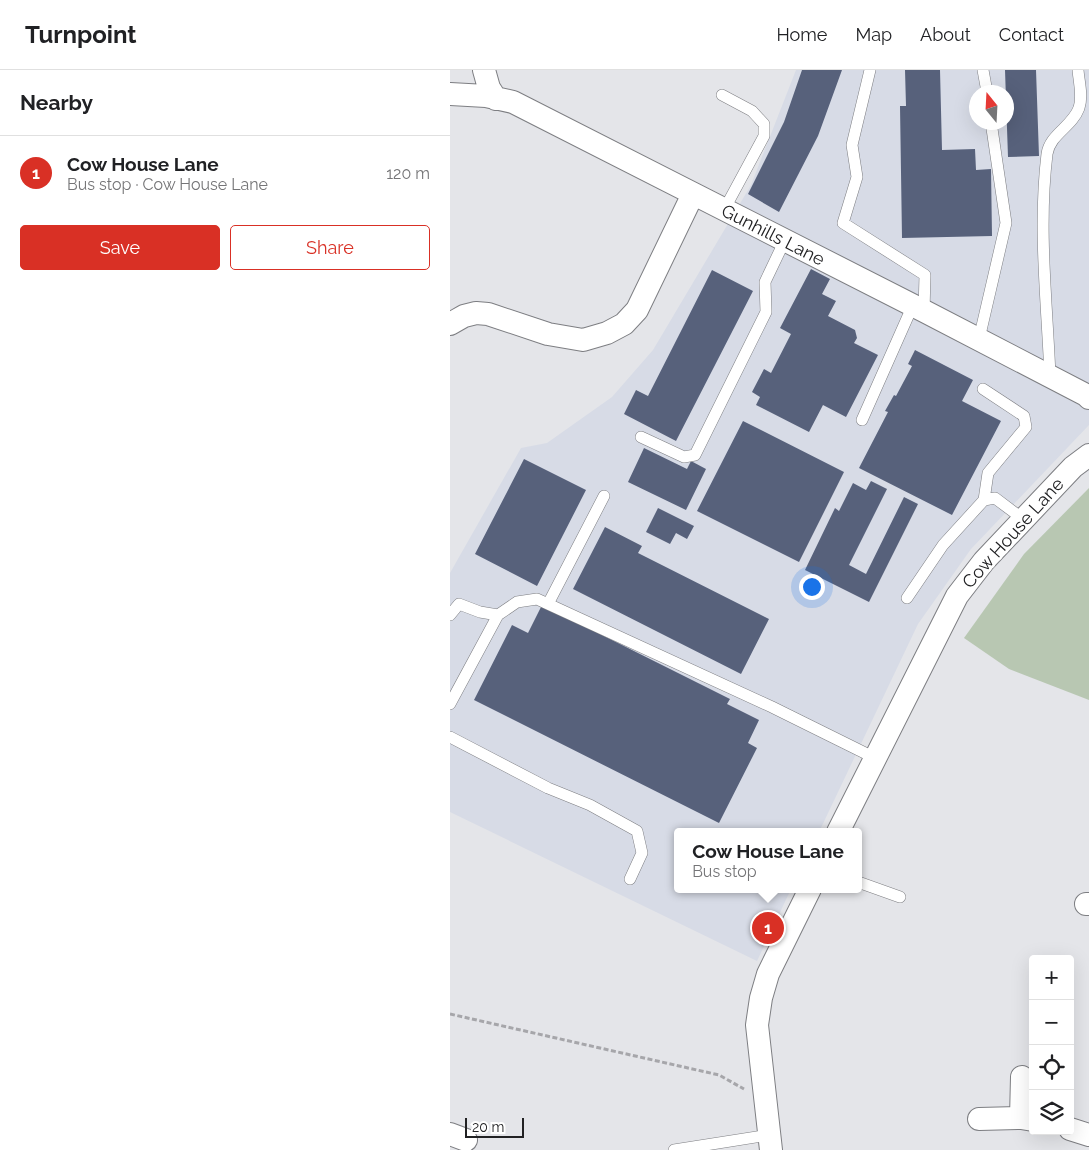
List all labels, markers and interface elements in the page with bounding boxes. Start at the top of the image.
text: Turnpoint [25,20,137,49]
text: Home [776,24,827,45]
text: Map [855,24,892,45]
text: About [920,24,971,45]
text: Contact [999,24,1064,45]
north arrow [969,85,1014,130]
text: Nearby [20,90,93,115]
text: Cow House Lane [67,153,219,175]
text: 1 [32,164,40,183]
text: 120 m [386,164,430,183]
text: Bus stop · Cow House Lane [67,175,268,194]
street label: Gunhills Lane [718,200,829,270]
button: Save [20,225,220,270]
button: Share [230,225,430,270]
street label: Cow House Lane [958,473,1068,592]
your location [799,574,825,600]
popup [674,828,862,893]
text: Cow House Lane [692,840,844,862]
text: Bus stop [692,862,757,881]
pin: 1 [752,909,784,947]
map controls [1029,955,1074,1135]
button: + [1029,955,1074,1000]
button: − [1029,1000,1074,1045]
button: locate [1029,1045,1074,1090]
button: layers [1029,1090,1074,1135]
scale bar [465,1115,524,1138]
text: 20 m [472,1119,504,1135]

